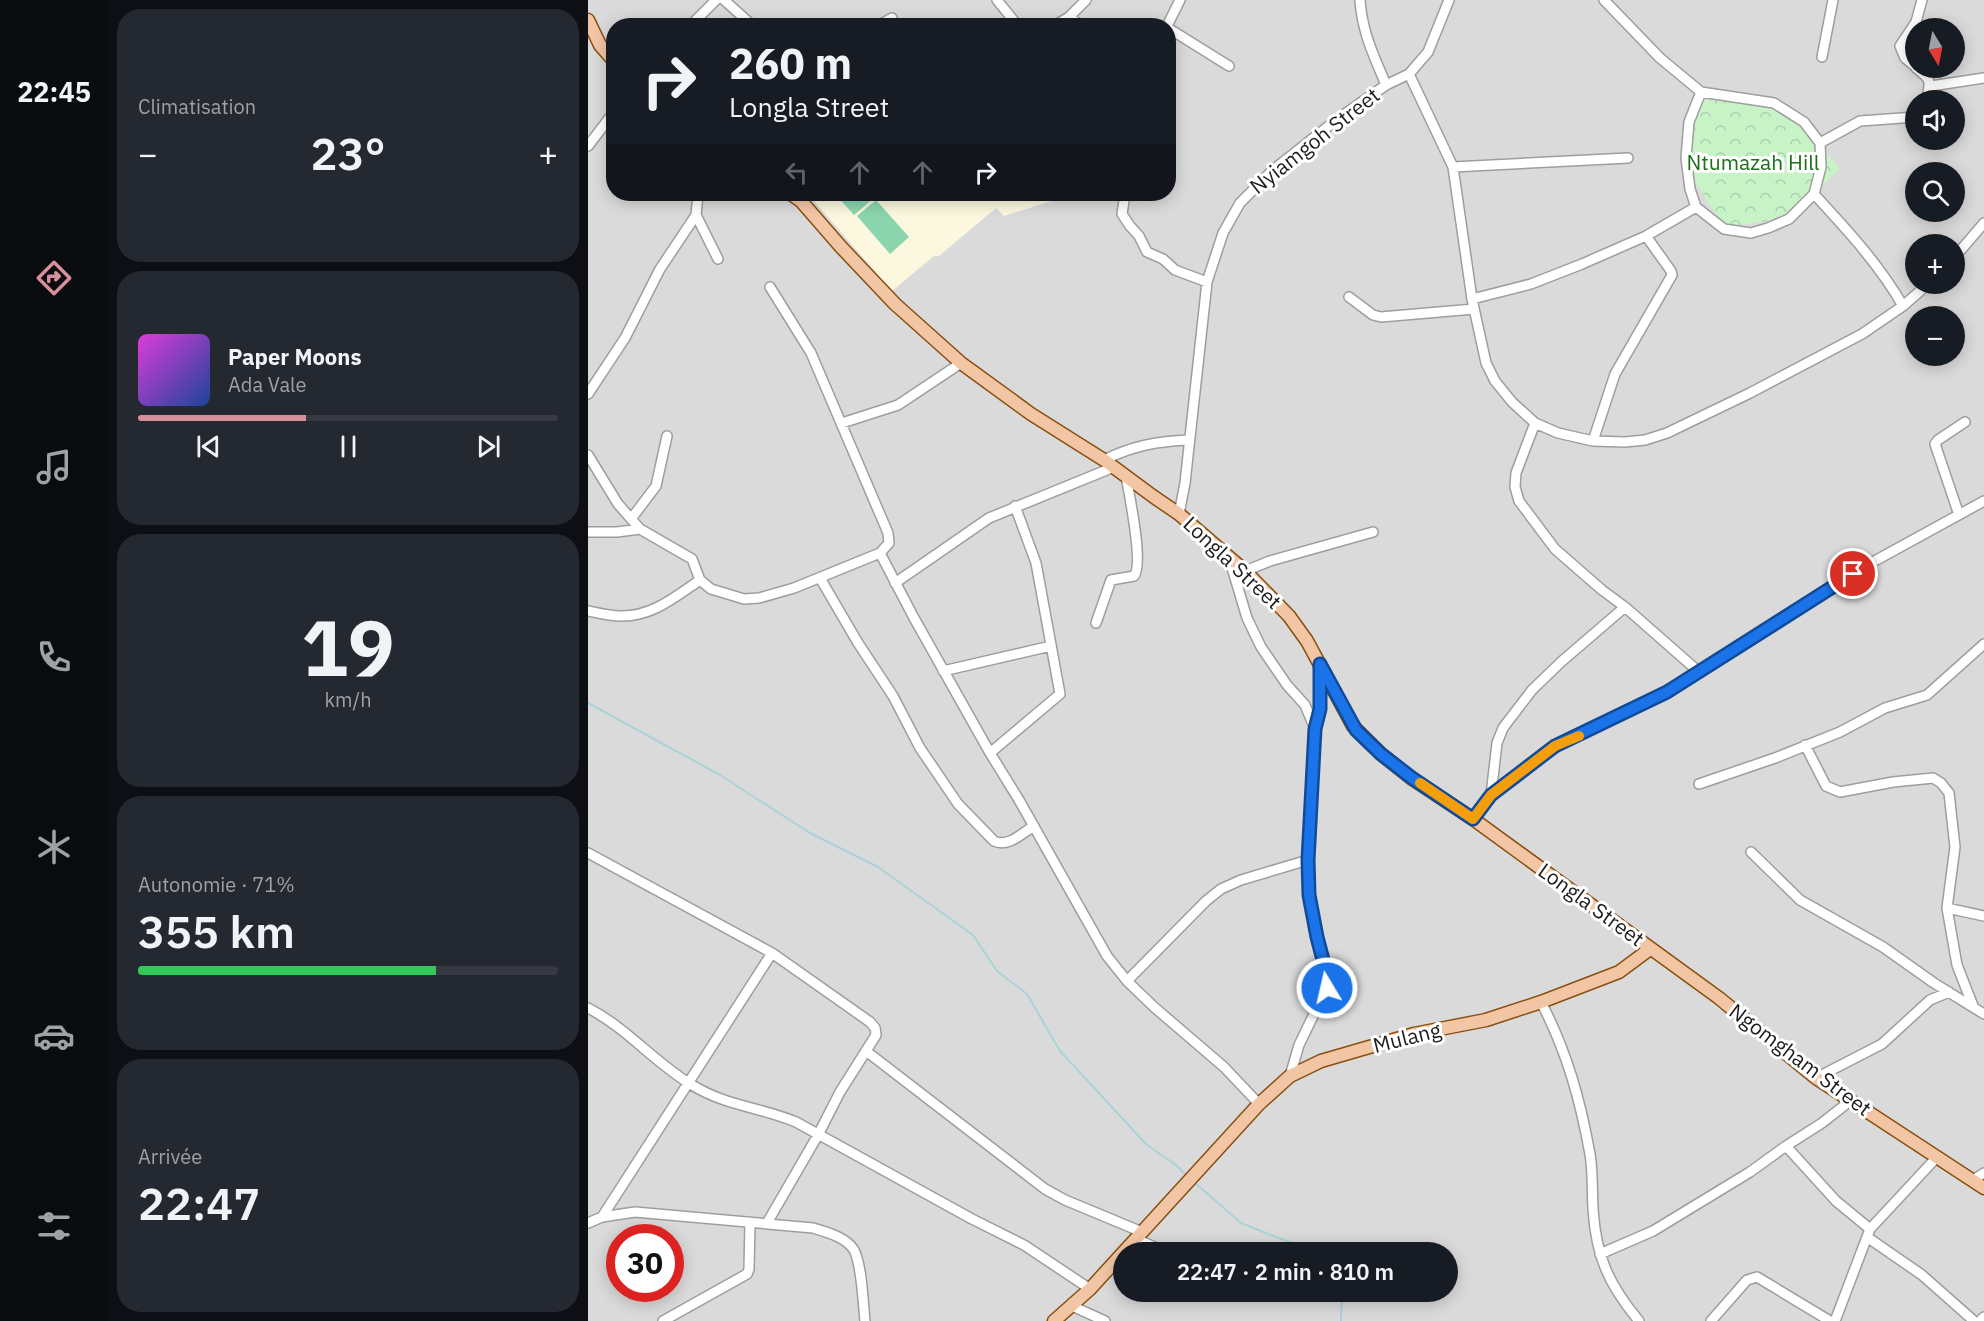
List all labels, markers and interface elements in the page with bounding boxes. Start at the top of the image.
north arrow [1905,18,1965,78]
map controls [1905,18,1965,366]
text: 260 m [729,36,852,91]
icon: right [630,42,708,120]
text: 22:45 [17,74,91,109]
street label: Nyiamgoh Street [1244,81,1385,200]
text: Longla Street [729,89,889,124]
button: sound [1905,90,1965,150]
text: Climatisation [138,93,256,120]
text: 23° [310,124,386,182]
text: − [138,132,158,175]
text: + [538,132,558,175]
park label: Ntumazah Hill [1687,148,1820,176]
icon: left [780,156,813,189]
icon: ahead [843,156,876,189]
icon: ahead [906,156,939,189]
icon: right [969,156,1002,189]
button: search [1905,162,1965,222]
button: + [1905,234,1965,294]
icon: directions [33,257,75,299]
button: − [1905,306,1965,366]
text: Paper Moons [228,342,361,371]
text: Ada Vale [228,371,307,398]
icon: previous [192,430,225,463]
icon: pause [332,430,365,463]
icon: next [472,430,505,463]
icon: music [33,446,75,488]
street label: Longla Street [1178,510,1288,615]
pin [1827,548,1878,599]
icon: arrive [1836,557,1869,590]
text: 19 [301,596,395,697]
icon: phone [33,636,75,678]
text: km/h [324,686,372,713]
icon: climate [33,826,75,868]
street label: Longla Street [1533,856,1650,952]
text: Autonomie · 71% [138,871,295,898]
text: 355 km [138,902,295,960]
position arrow [1295,956,1359,1020]
street label: Ngomgham Street [1724,997,1877,1122]
icon: car [33,1015,75,1057]
street label: Mulang [1370,1015,1444,1059]
text: Arrivée [138,1143,202,1170]
text: 22:47 [138,1174,260,1232]
icon: filters [33,1205,75,1247]
speed limit sign: 30 [606,1224,684,1302]
text: 22:47 · 2 min · 810 m [1177,1257,1394,1286]

